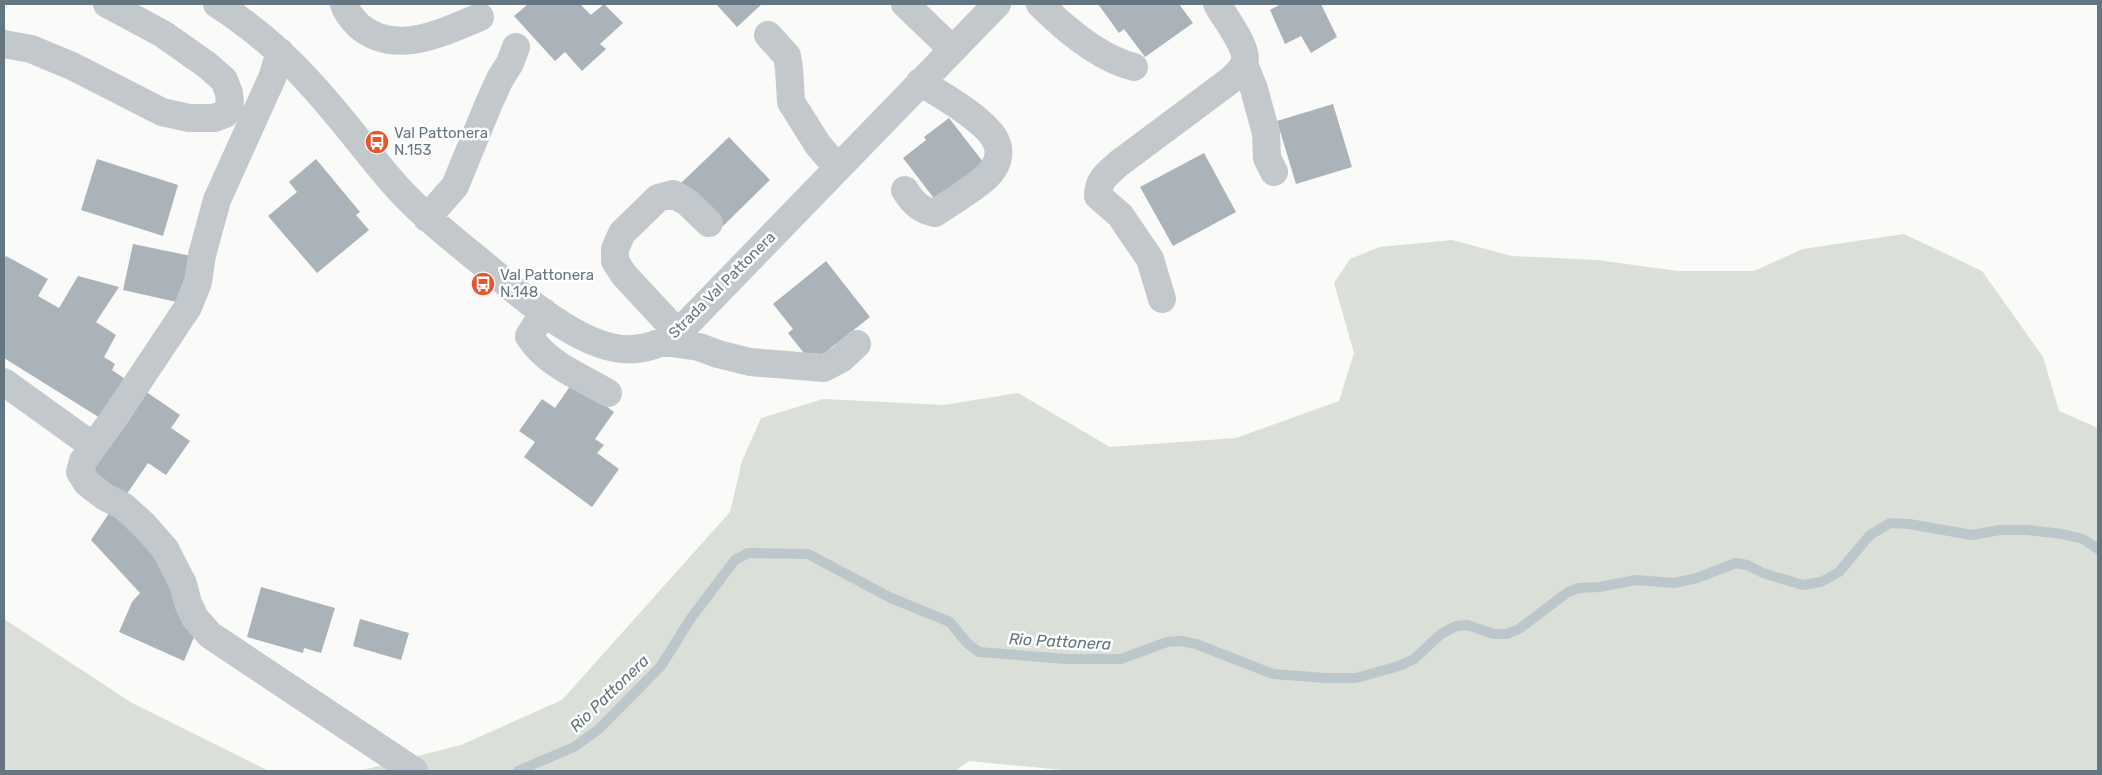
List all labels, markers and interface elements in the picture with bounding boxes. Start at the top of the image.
place label: Val Pattonera N.153 [394,124,488,159]
bus stop icon: Val Pattonera N.153 [364,129,390,155]
street label: Strada Val Pattonera [665,228,779,342]
place label: Val Pattonera N.148 [500,266,594,301]
bus stop icon: Val Pattonera N.148 [470,271,496,297]
water label: Rio Pattonera [1008,629,1112,654]
water label: Rio Pattonera [566,651,653,736]

